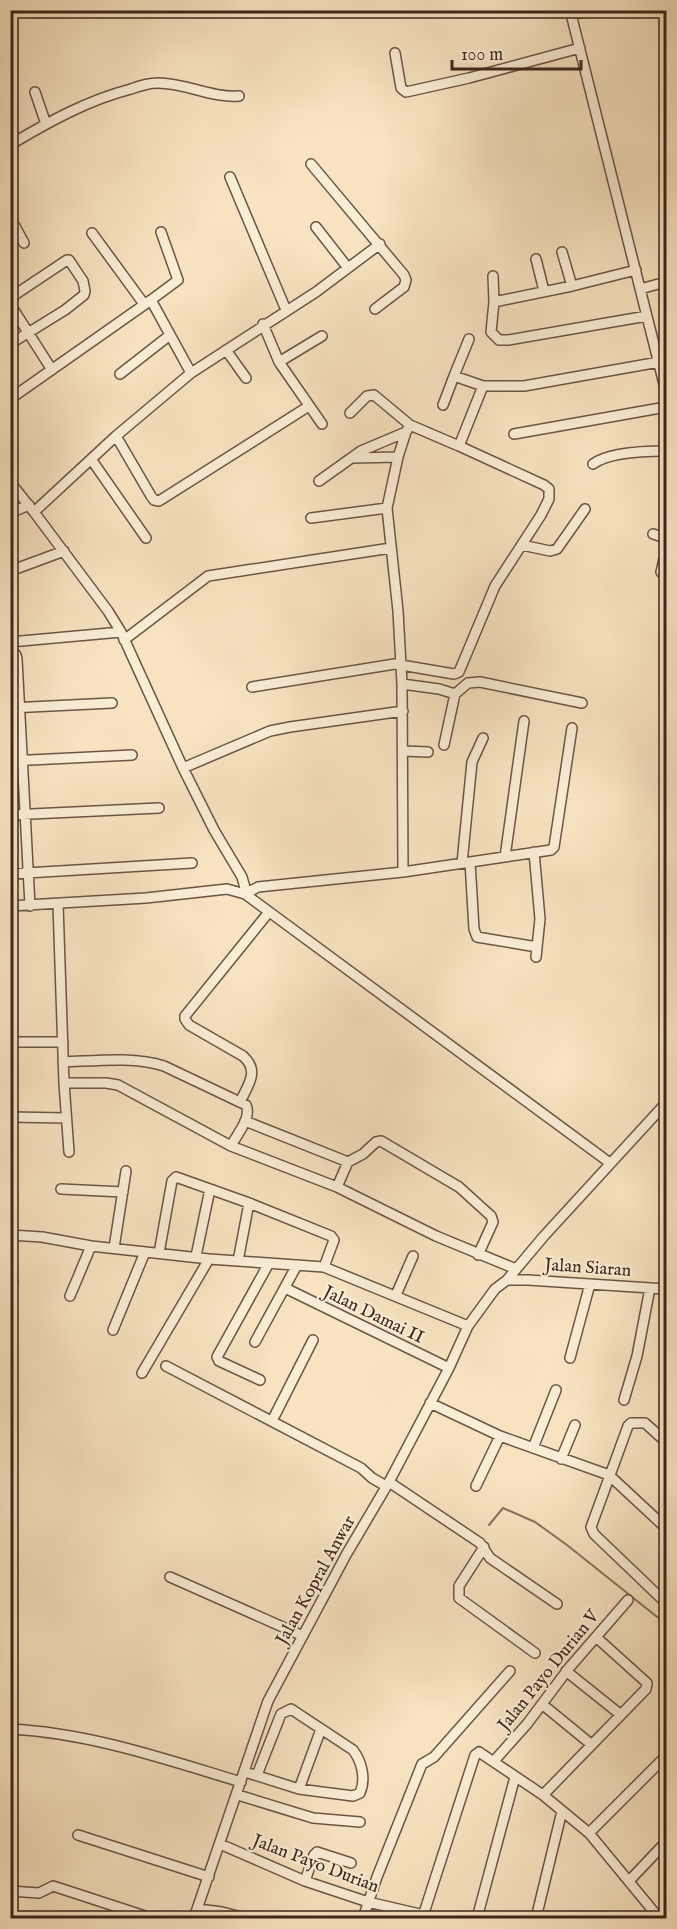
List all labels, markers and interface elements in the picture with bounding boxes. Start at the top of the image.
scale bar [452,33,581,71]
text: 100 m [461,44,503,67]
street label: Jalan Siaran [542,1254,632,1283]
street label: Jalan Damai II [318,1280,428,1350]
street label: Jalan Kopral Anwar [270,1512,362,1651]
street label: Jalan Payo Durian V [492,1605,606,1738]
street label: Jalan Payo Durian [247,1829,382,1899]

